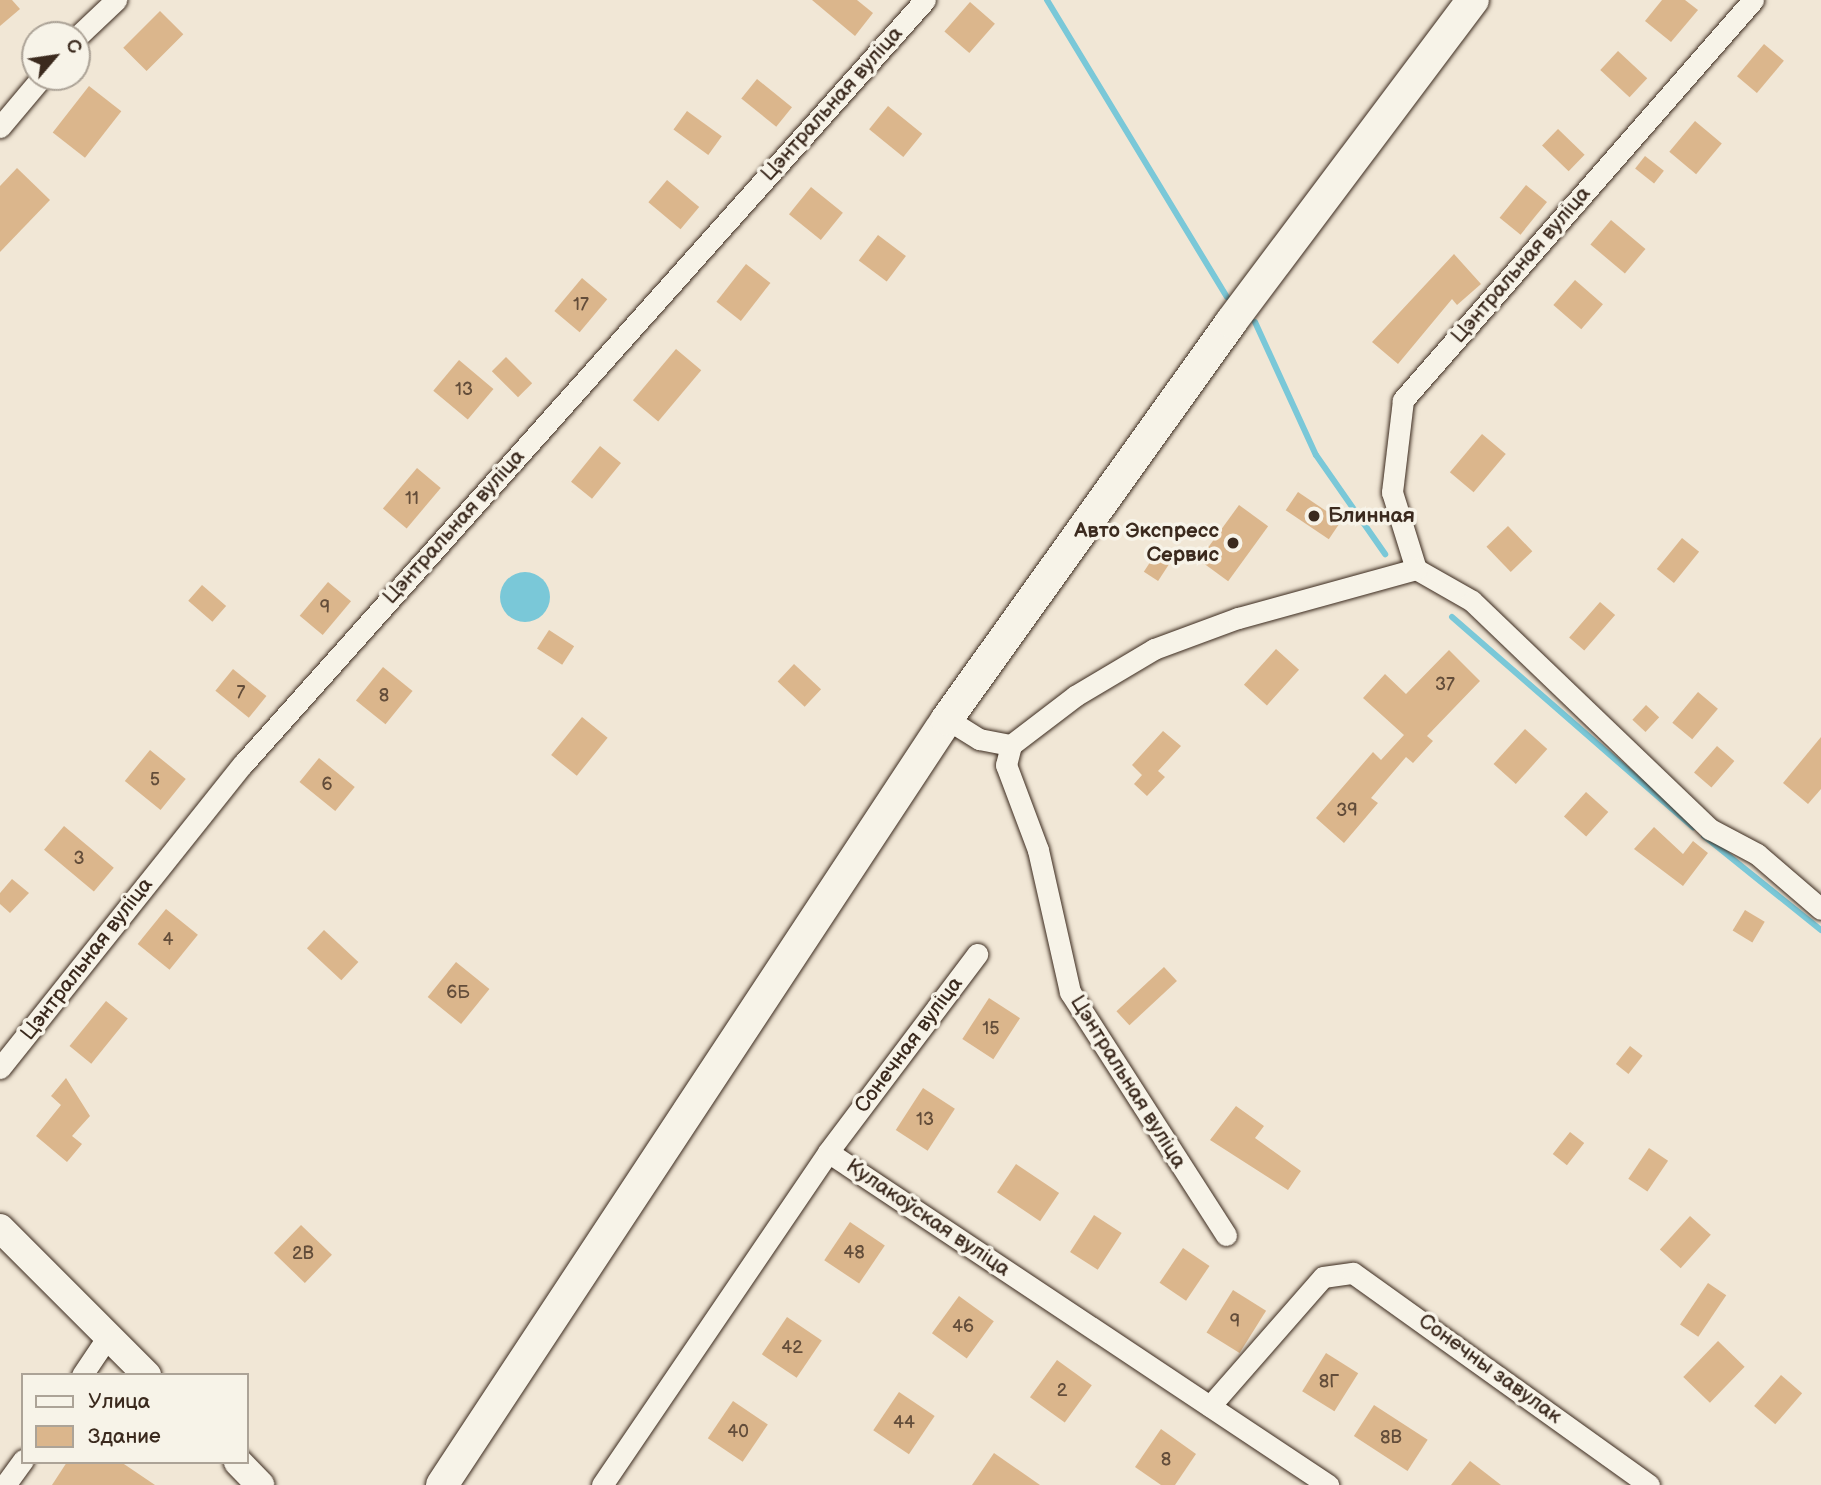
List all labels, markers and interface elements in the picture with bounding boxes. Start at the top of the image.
north arrow [21,21,91,91]
street label: Цэнтральная вуліца [756,22,908,186]
text: С [60,35,86,58]
street label: Цэнтральная вуліца [1446,182,1596,348]
house number: 17 [573,294,589,316]
house number: 13 [455,379,473,401]
street label: Цэнтральная вуліца [378,445,530,609]
house number: 11 [405,488,419,510]
place label: Блинная [1328,503,1415,529]
marker: Блинная [1306,508,1322,524]
place label: Авто Экспресс Сервис [1074,518,1219,568]
marker: Авто Экспресс Сервис [1225,535,1241,551]
house number: 9 [320,597,330,619]
house number: 37 [1435,674,1455,696]
house number: 7 [237,682,245,704]
house number: 8 [379,685,389,707]
house number: 5 [150,769,160,791]
house number: 6 [322,774,332,796]
house number: 39 [1336,800,1358,822]
house number: 3 [73,848,85,870]
street label: Цэнтральная вуліца [16,873,158,1045]
house number: 4 [163,929,173,951]
street label: Сонечная вуліца [850,972,968,1118]
house number: 6Б [446,982,470,1004]
street label: Цэнтральная вуліца [1065,991,1191,1173]
house number: 15 [982,1018,1000,1040]
house number: 13 [916,1109,934,1131]
street label: Кулакоўская вуліца [841,1154,1015,1282]
house number: 48 [843,1242,865,1264]
house number: 2В [292,1243,314,1265]
street label: Сонечны завулак [1413,1309,1567,1429]
house number: 9 [1230,1311,1240,1333]
house number: 46 [952,1316,974,1338]
house number: 42 [781,1337,803,1359]
house number: 8Г [1319,1371,1339,1393]
legend [21,1373,248,1464]
house number: 2 [1057,1380,1067,1402]
text: Улица [88,1389,150,1414]
house number: 44 [893,1412,915,1434]
house number: 40 [727,1421,749,1443]
text: Здание [88,1424,161,1449]
house number: 8В [1380,1427,1402,1449]
house number: 8 [1161,1449,1171,1471]

